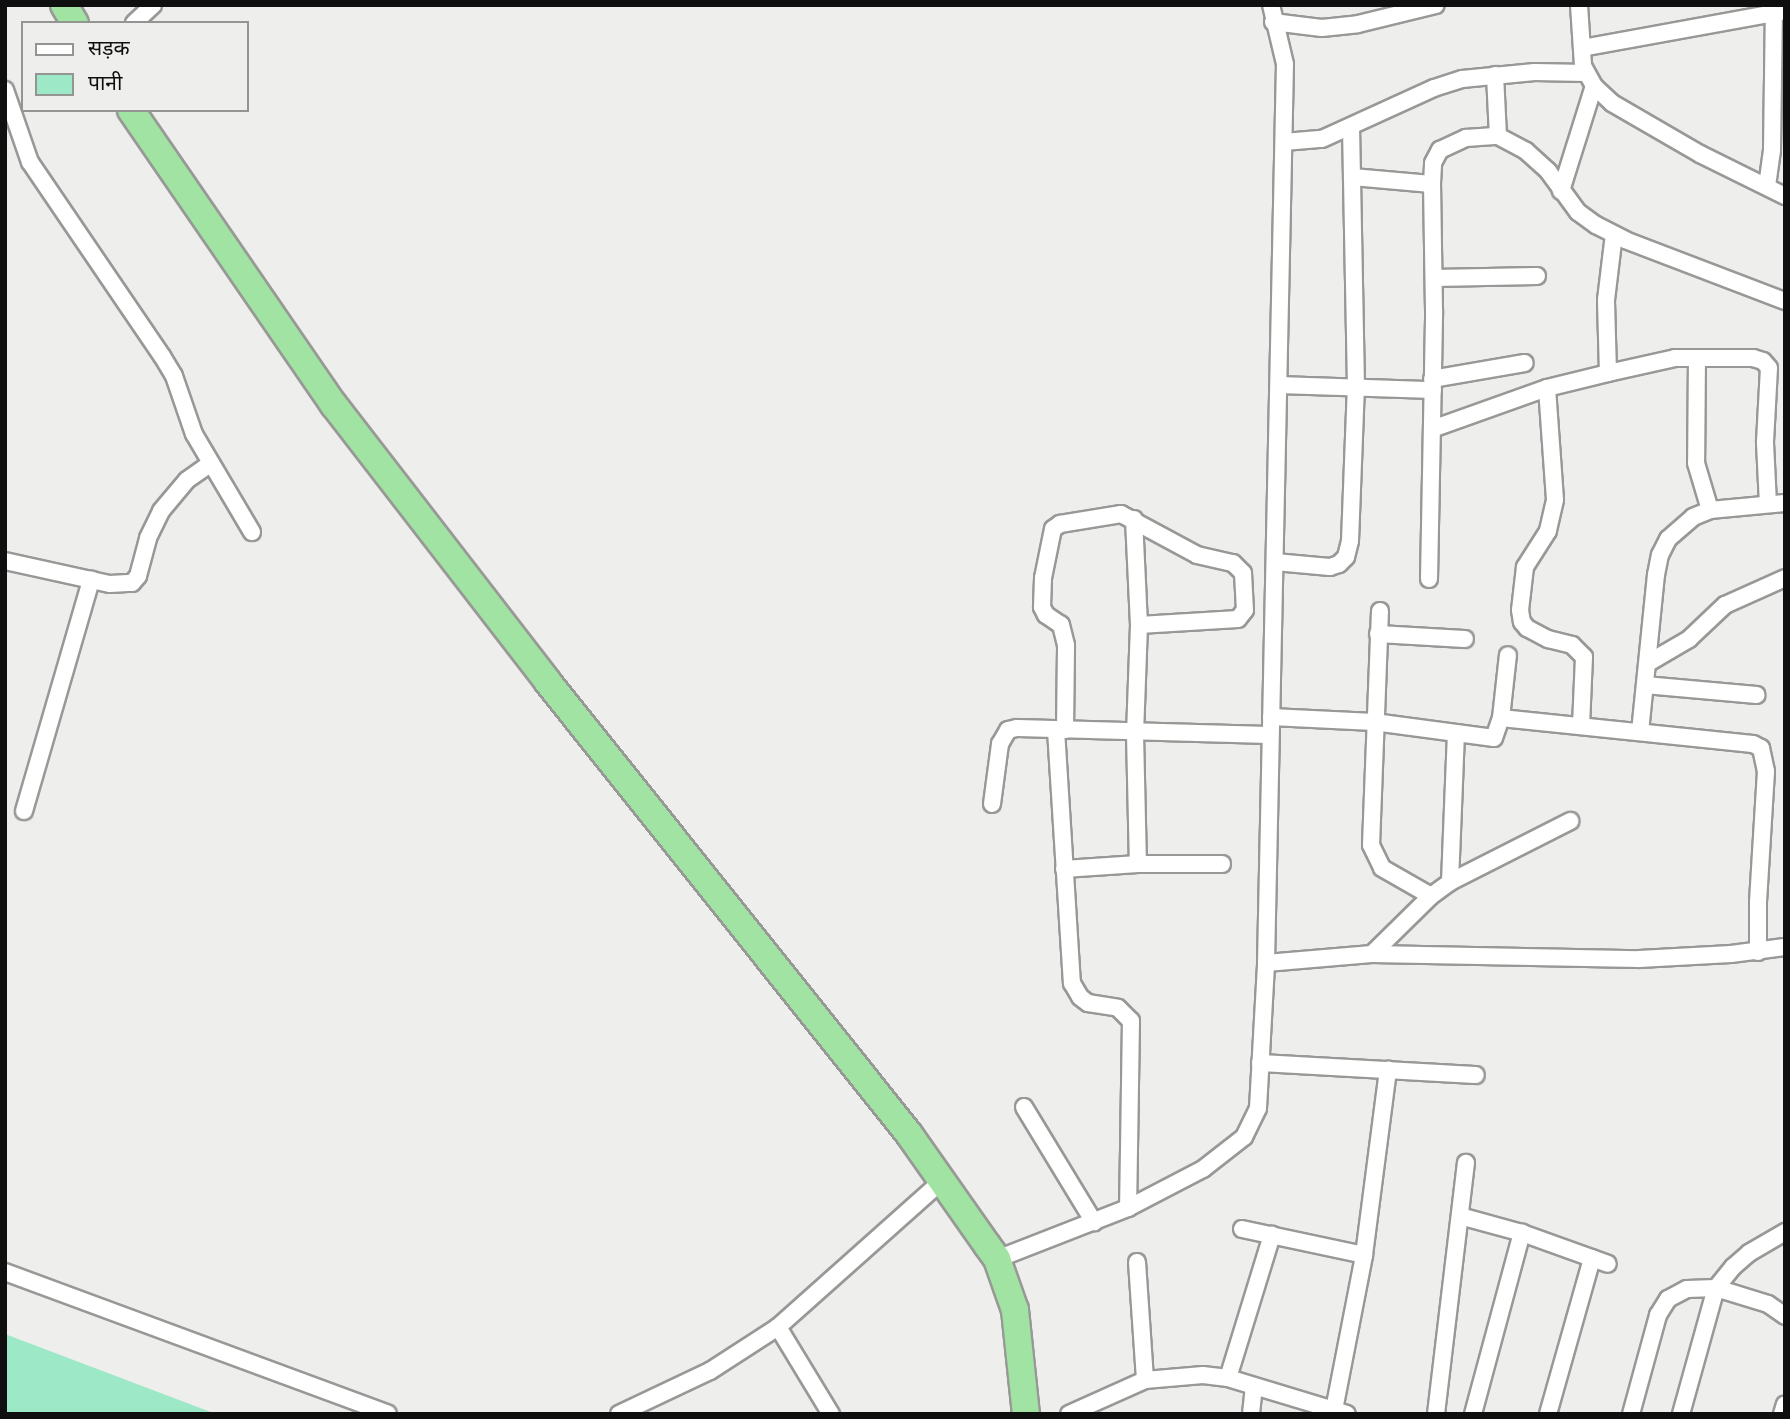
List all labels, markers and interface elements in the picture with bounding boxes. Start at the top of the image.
legend [21,21,248,112]
text: सड़क [88,36,130,60]
text: पानी [88,71,122,95]

